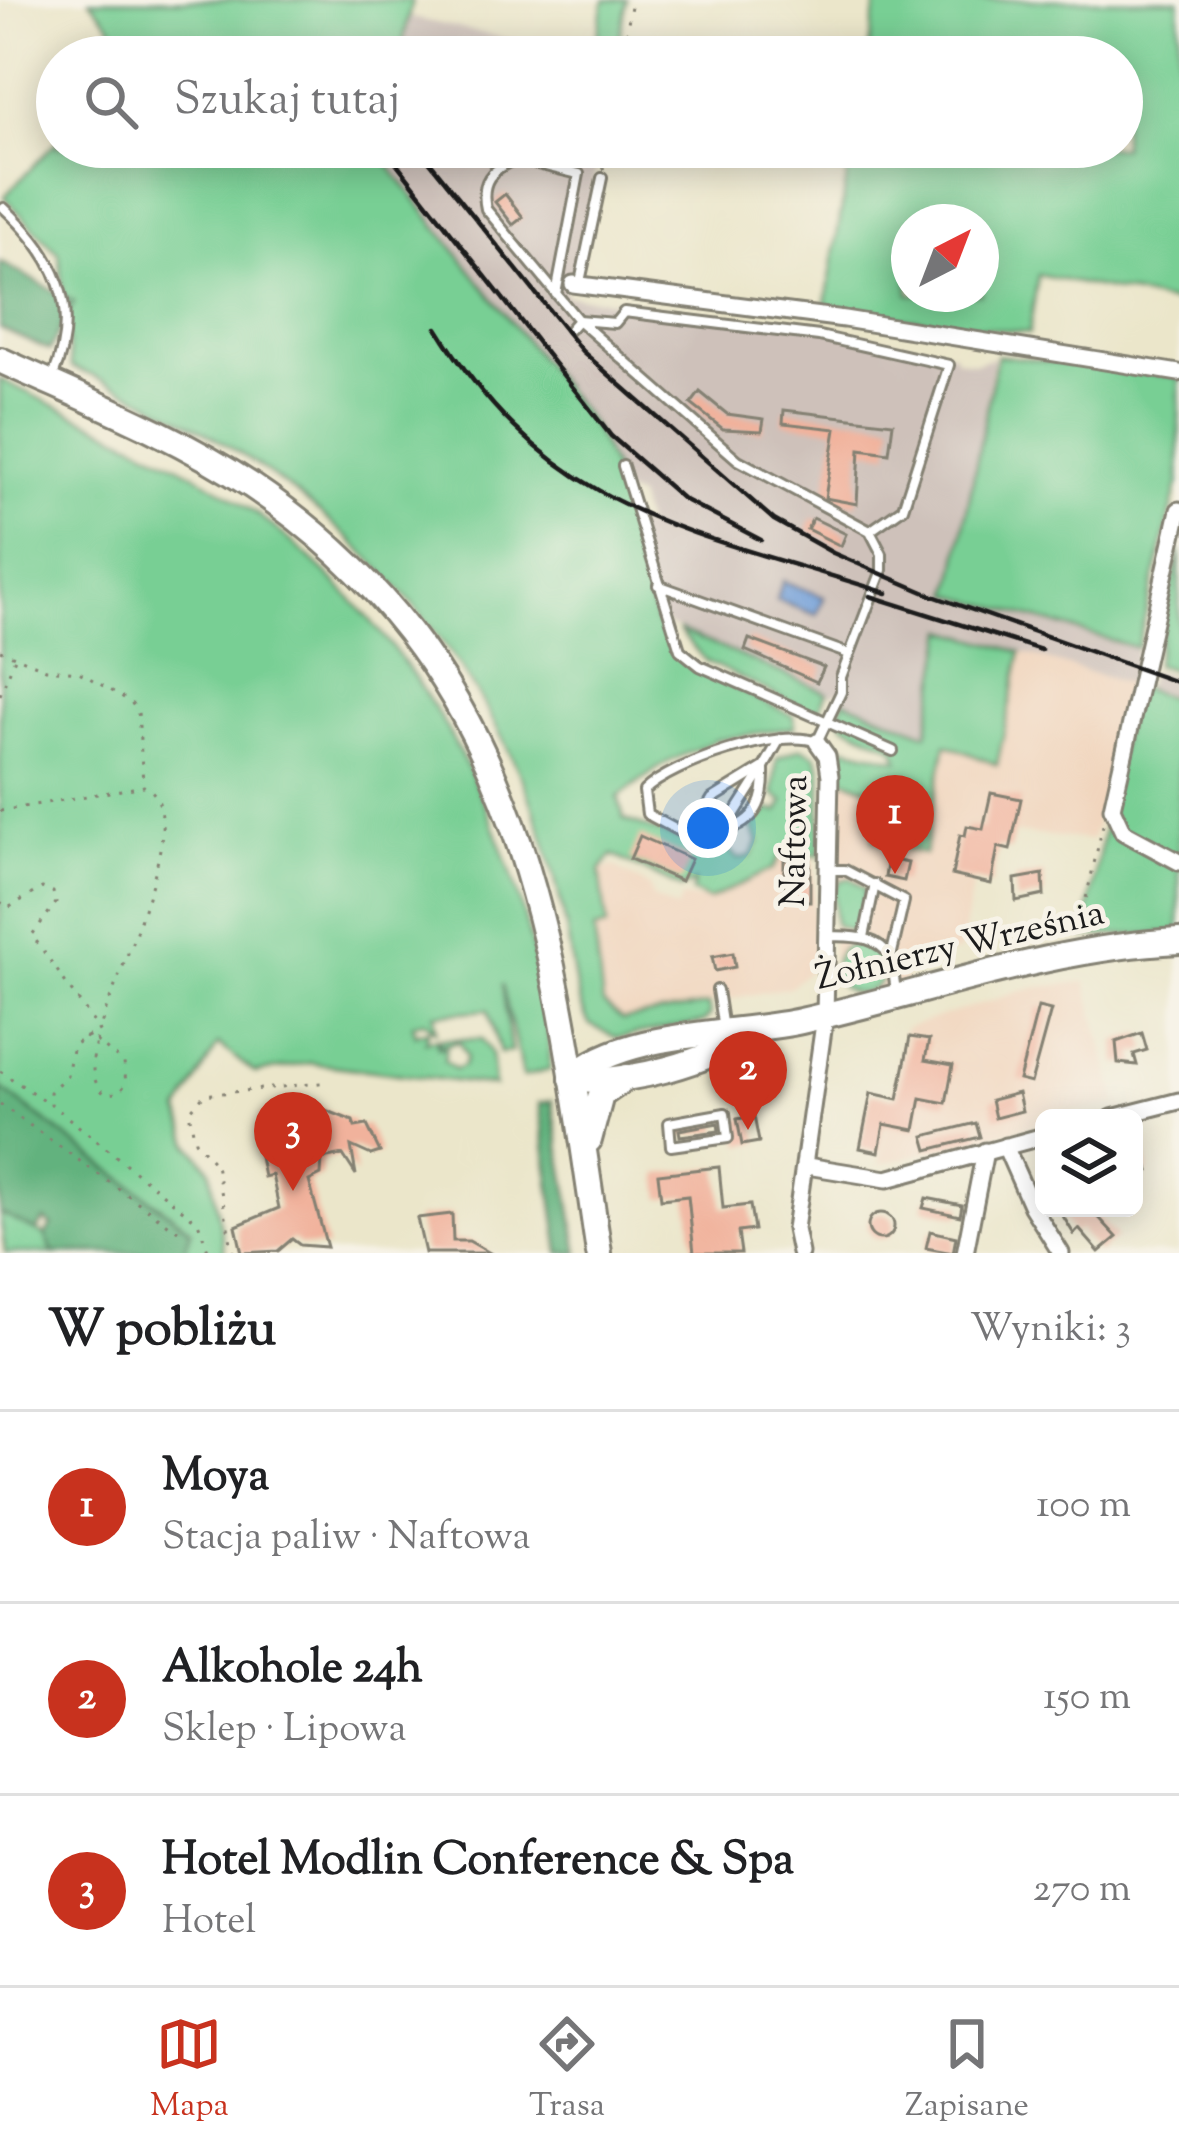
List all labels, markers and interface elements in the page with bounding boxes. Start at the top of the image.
search box [36,36,1143,168]
icon: search [78,69,144,135]
text: Szukaj tutaj [174,70,400,135]
north arrow [891,204,999,312]
street label: Naftowa [769,775,823,907]
pin: 1 [856,775,934,874]
your location [678,798,738,858]
street label: Żołnierzy Września [811,889,1109,1005]
pin: 2 [709,1031,787,1130]
pin: 3 [254,1092,332,1191]
map controls [1035,1109,1143,1217]
button: layers [1035,1109,1143,1217]
text: W pobliżu [48,1295,276,1368]
text: Wyniki: 3 [970,1303,1131,1359]
text: Moya [162,1446,269,1511]
text: 1 [80,1479,94,1535]
text: 100 m [1036,1479,1131,1535]
text: Stacja paliw · Naftowa [162,1511,531,1567]
text: Alkohole 24h [162,1638,423,1703]
text: 2 [78,1671,96,1727]
text: 150 m [1043,1671,1131,1727]
text: Sklep · Lipowa [162,1703,407,1759]
text: Hotel Modlin Conference & Spa [162,1830,794,1895]
text: 3 [79,1863,95,1919]
text: 270 m [1033,1863,1131,1919]
text: Hotel [162,1895,256,1951]
tab: Mapa [150,2011,229,2131]
tab: Trasa [529,2011,605,2131]
tab: Zapisane [905,2011,1029,2131]

